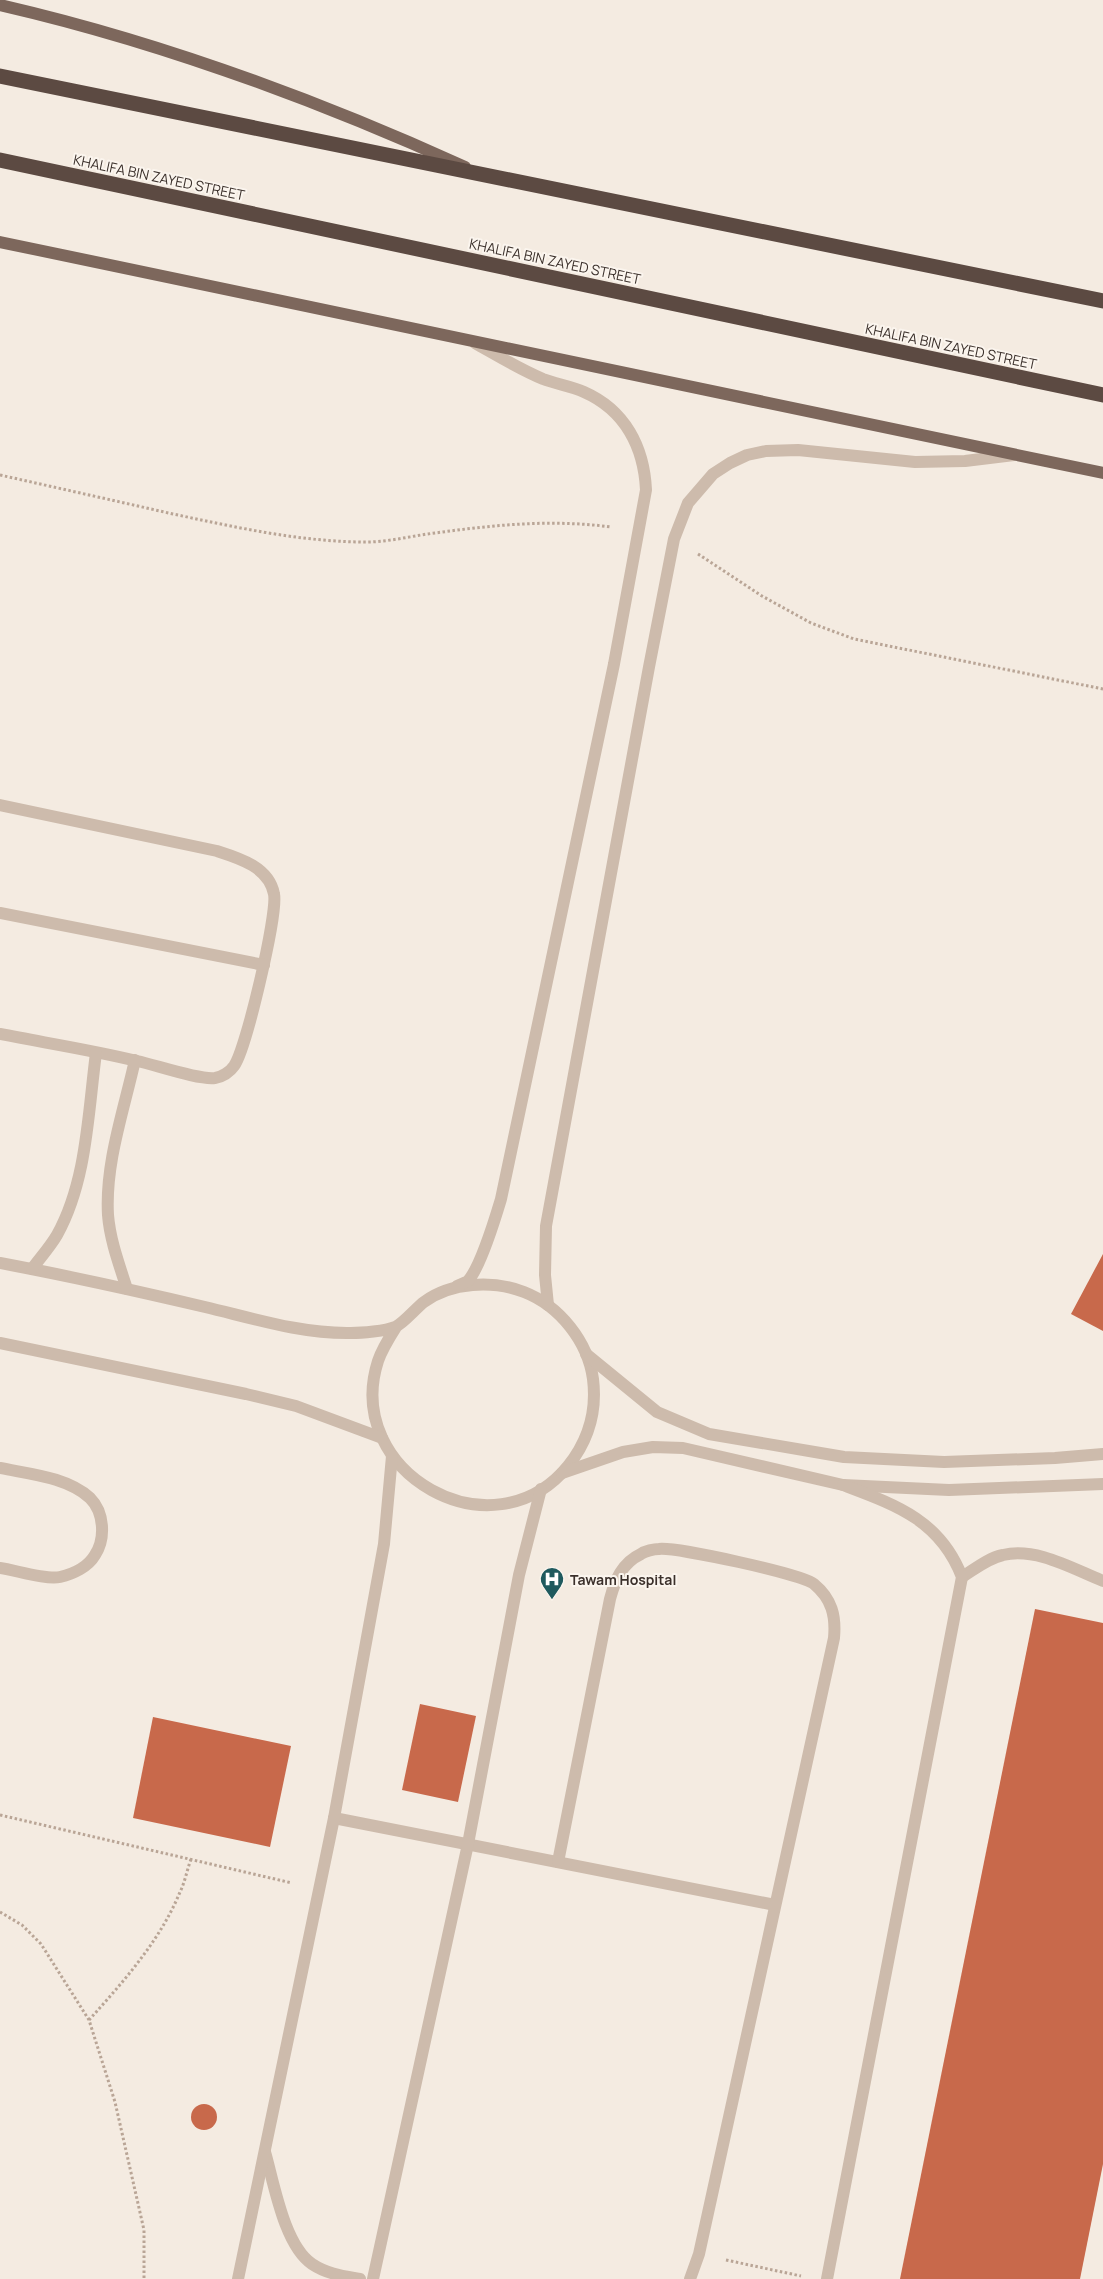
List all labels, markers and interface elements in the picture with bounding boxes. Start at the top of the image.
street label: KHALIFA BIN ZAYED STREET [72,150,247,205]
street label: KHALIFA BIN ZAYED STREET [468,234,643,289]
street label: KHALIFA BIN ZAYED STREET [864,319,1039,374]
hospital icon: Tawam Hospital [539,1566,565,1600]
place label: Tawam Hospital [570,1570,676,1589]

